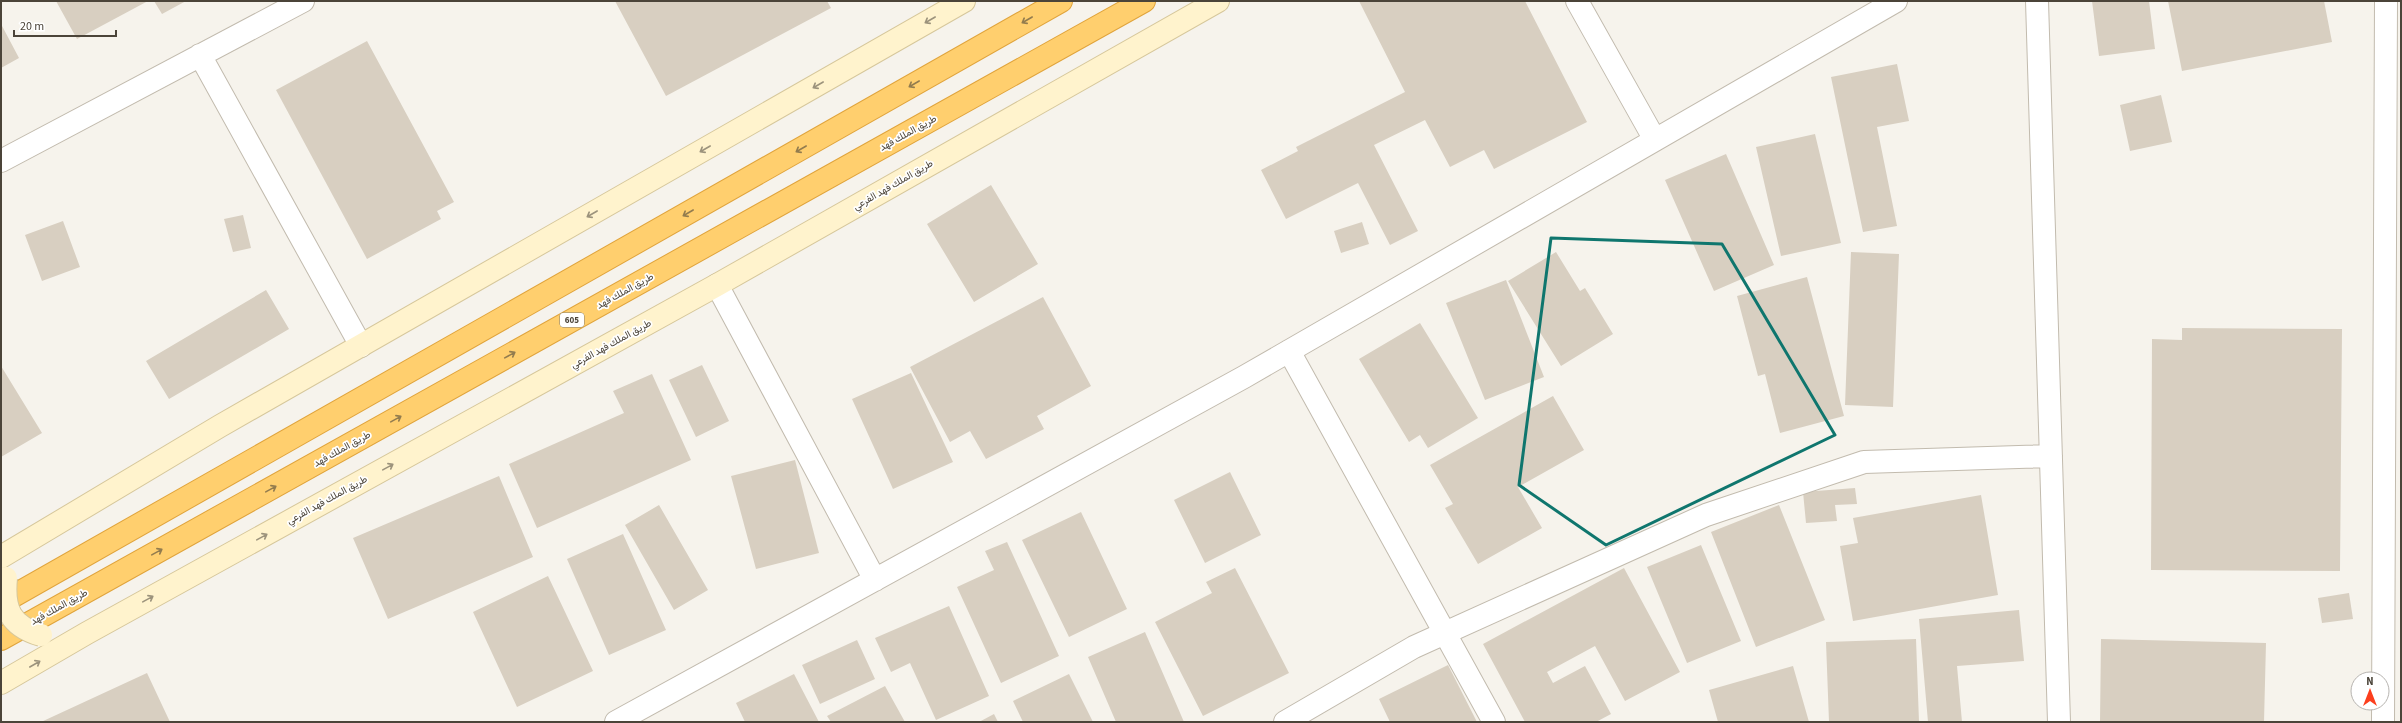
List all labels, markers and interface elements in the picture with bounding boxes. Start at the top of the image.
scale bar [14,12,116,38]
one-way arrow [925,17,937,25]
one-way arrow [1021,17,1033,25]
text: 20 m [20,18,44,35]
one-way arrow [812,81,824,89]
one-way arrow [908,81,920,89]
street label: طريق الملك فهد [877,111,939,154]
one-way arrow [795,145,807,153]
one-way arrow [699,146,711,154]
street label: طريق الملك فهد الفرعي [850,156,936,214]
one-way arrow [682,209,694,217]
one-way arrow [586,210,598,218]
street label: طريق الملك فهد [594,269,656,312]
road number: 605 [560,313,584,327]
street label: طريق الملك فهد الفرعي [568,316,655,373]
one-way arrow [504,351,516,359]
one-way arrow [390,414,402,422]
street label: طريق الملك فهد [311,427,373,470]
one-way arrow [382,463,394,470]
street label: طريق الملك فهد الفرعي [284,472,371,529]
one-way arrow [265,484,277,492]
one-way arrow [256,532,268,540]
one-way arrow [151,548,163,556]
street label: طريق الملك فهد [28,585,90,628]
one-way arrow [142,595,154,603]
one-way arrow [29,659,41,667]
north arrow [2350,671,2390,711]
text: N [2366,674,2374,689]

